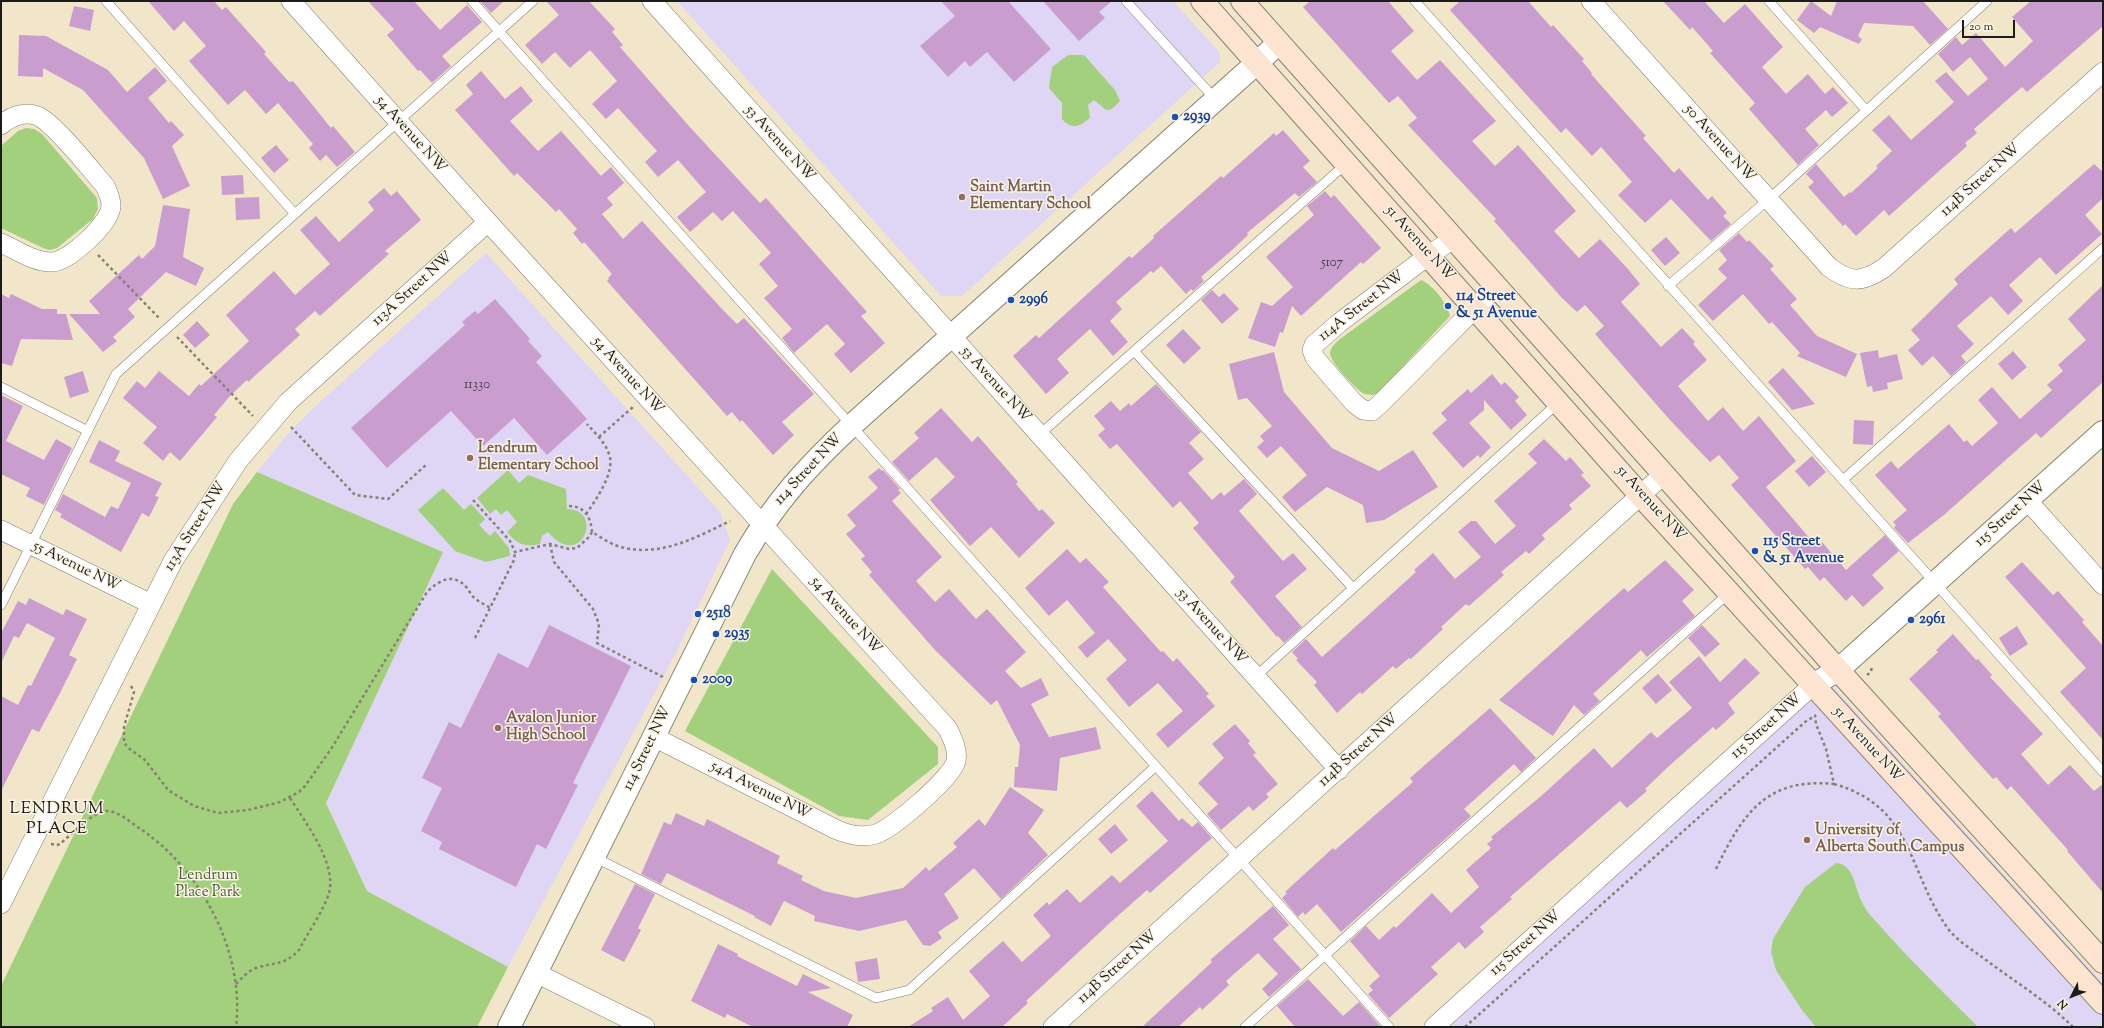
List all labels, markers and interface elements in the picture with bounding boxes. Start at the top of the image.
scale bar [1964,12,2017,38]
text: 20 m [1969,18,1993,36]
street label: 54 Avenue NW [371,93,449,177]
street label: 50 Avenue NW [1679,101,1759,187]
street label: 53 Avenue NW [740,102,818,186]
place label: 2939 [1183,108,1211,126]
marker: 2939 [1170,112,1180,122]
street label: 114B Street NW [1937,141,2025,221]
place label: Saint Martin Elementary School [970,179,1091,214]
marker: Saint Martin Elementary School [957,192,967,202]
street label: 51 Avenue NW [1380,203,1458,285]
street label: 113A Street NW [369,249,457,331]
house number: 5107 [1321,256,1343,272]
street label: 114A Street NW [1316,268,1408,346]
place label: 114 Street & 51 Avenue [1456,288,1537,323]
place label: 2996 [1019,291,1048,309]
marker: 2996 [1006,295,1016,305]
marker: 114 Street & 51 Avenue [1443,301,1453,311]
street label: 54 Avenue NW [588,334,666,418]
street label: 53 Avenue NW [956,343,1034,427]
house number: 11330 [464,378,490,394]
street label: 114 Street NW [771,430,847,510]
place label: Lendrum Elementary School [478,440,599,475]
marker: Lendrum Elementary School [465,453,475,463]
street label: 51 Avenue NW [1611,463,1689,545]
street label: 113A Street NW [161,479,231,575]
street label: 115 Street NW [1972,479,2050,551]
place label: 115 Street & 51 Avenue [1763,533,1844,568]
street label: 55 Avenue NW [29,538,123,596]
marker: 115 Street & 51 Avenue [1750,546,1760,556]
street label: 54 Avenue NW [806,574,884,658]
street label: 53 Avenue NW [1172,585,1250,669]
place label: 2518 [706,605,731,623]
marker: 2518 [693,609,703,619]
place label: 2961 [1919,611,1946,629]
marker: 2961 [1906,615,1916,625]
place label: 2935 [724,625,749,643]
marker: 2935 [711,629,721,639]
place label: 2009 [702,671,732,689]
marker: 2009 [689,675,699,685]
street label: 115 Street NW [1728,691,1806,763]
street label: 114 Street NW [620,704,676,794]
street label: 51 Avenue NW [1828,704,1906,786]
place label: Avalon Junior High School [506,710,596,745]
street label: 114B Street NW [1315,711,1403,791]
marker: Avalon Junior High School [493,723,503,733]
street label: 54A Avenue NW [707,758,813,824]
district label: LENDRUM PLACE [9,800,105,840]
place label: University of Alberta South Campus [1815,822,1964,857]
marker: University of Alberta South Campus [1802,835,1812,845]
park label: Lendrum Place Park [176,867,240,902]
street label: 115 Street NW [1487,908,1565,980]
street label: 114B Street NW [1074,928,1162,1008]
north arrow [2052,976,2092,1016]
text: N [2054,995,2072,1013]

